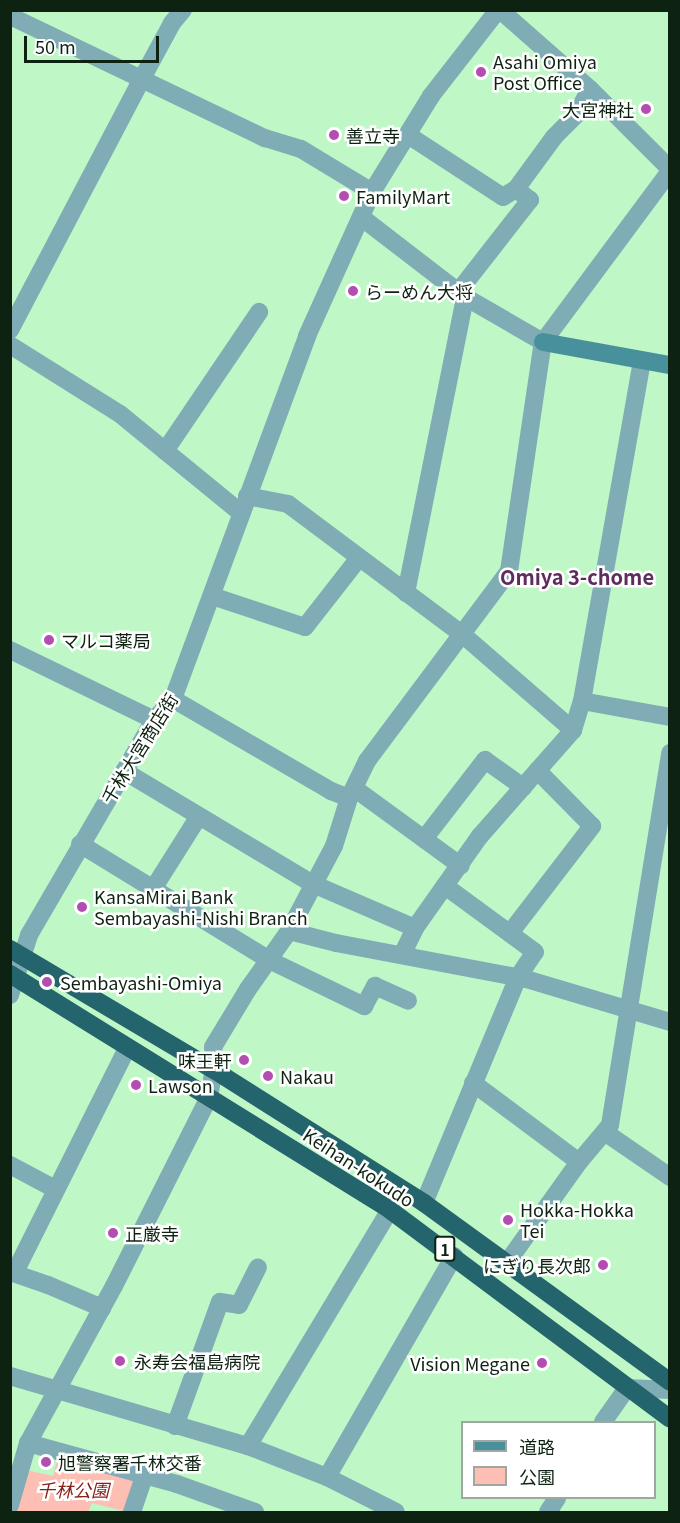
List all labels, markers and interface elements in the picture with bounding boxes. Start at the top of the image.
scale bar [27,24,162,62]
text: 50 m [35,33,76,59]
place label: Asahi Omiya Post Office [493,51,597,94]
marker: Asahi Omiya Post Office [474,65,488,79]
place label: 大宮神社 [562,98,634,120]
marker: 大宮神社 [639,102,653,116]
place label: 善立寺 [346,124,400,146]
marker: 善立寺 [327,128,341,142]
place label: FamilyMart [356,185,450,207]
marker: FamilyMart [337,189,351,203]
place label: らーめん大将 [365,280,473,302]
marker: らーめん大将 [346,284,360,298]
district label: Omiya 3-chome [500,564,654,588]
place label: マルコ薬局 [61,629,151,651]
marker: マルコ薬局 [42,633,56,647]
street label: 千林大宮商店街 [96,689,182,807]
place label: KansaMirai Bank Sembayashi-Nishi Branch [94,886,308,928]
marker: KansaMirai Bank Sembayashi-Nishi Branch [75,900,89,914]
place label: Sembayashi-Omiya [60,971,222,993]
marker: Sembayashi-Omiya [38,973,56,991]
place label: 味王軒 [178,1049,232,1071]
marker: 味王軒 [237,1053,251,1067]
place label: Nakau [280,1065,334,1087]
marker: Nakau [261,1069,275,1083]
place label: Lawson [148,1074,213,1096]
marker: Lawson [129,1078,143,1092]
street label: Keihan-kokudo [300,1123,418,1211]
place label: Hokka-Hokka Tei [520,1199,634,1242]
marker: Hokka-Hokka Tei [501,1213,515,1227]
place label: 正厳寺 [125,1222,179,1244]
marker: 正厳寺 [106,1226,120,1240]
road number: 1 [433,1236,457,1262]
place label: にぎり長次郎 [483,1254,591,1276]
marker: にぎり長次郎 [596,1258,610,1272]
place label: 永寿会福島病院 [134,1350,260,1372]
marker: 永寿会福島病院 [111,1352,129,1370]
place label: Vision Megane [410,1352,530,1374]
marker: Vision Megane [535,1356,549,1370]
legend [461,1421,656,1499]
text: 道路 [519,1433,555,1459]
place label: 旭警察署千林交番 [58,1451,202,1473]
marker: 旭警察署千林交番 [39,1455,53,1469]
text: 公園 [519,1463,555,1489]
park label: 千林公園 [37,1478,109,1500]

